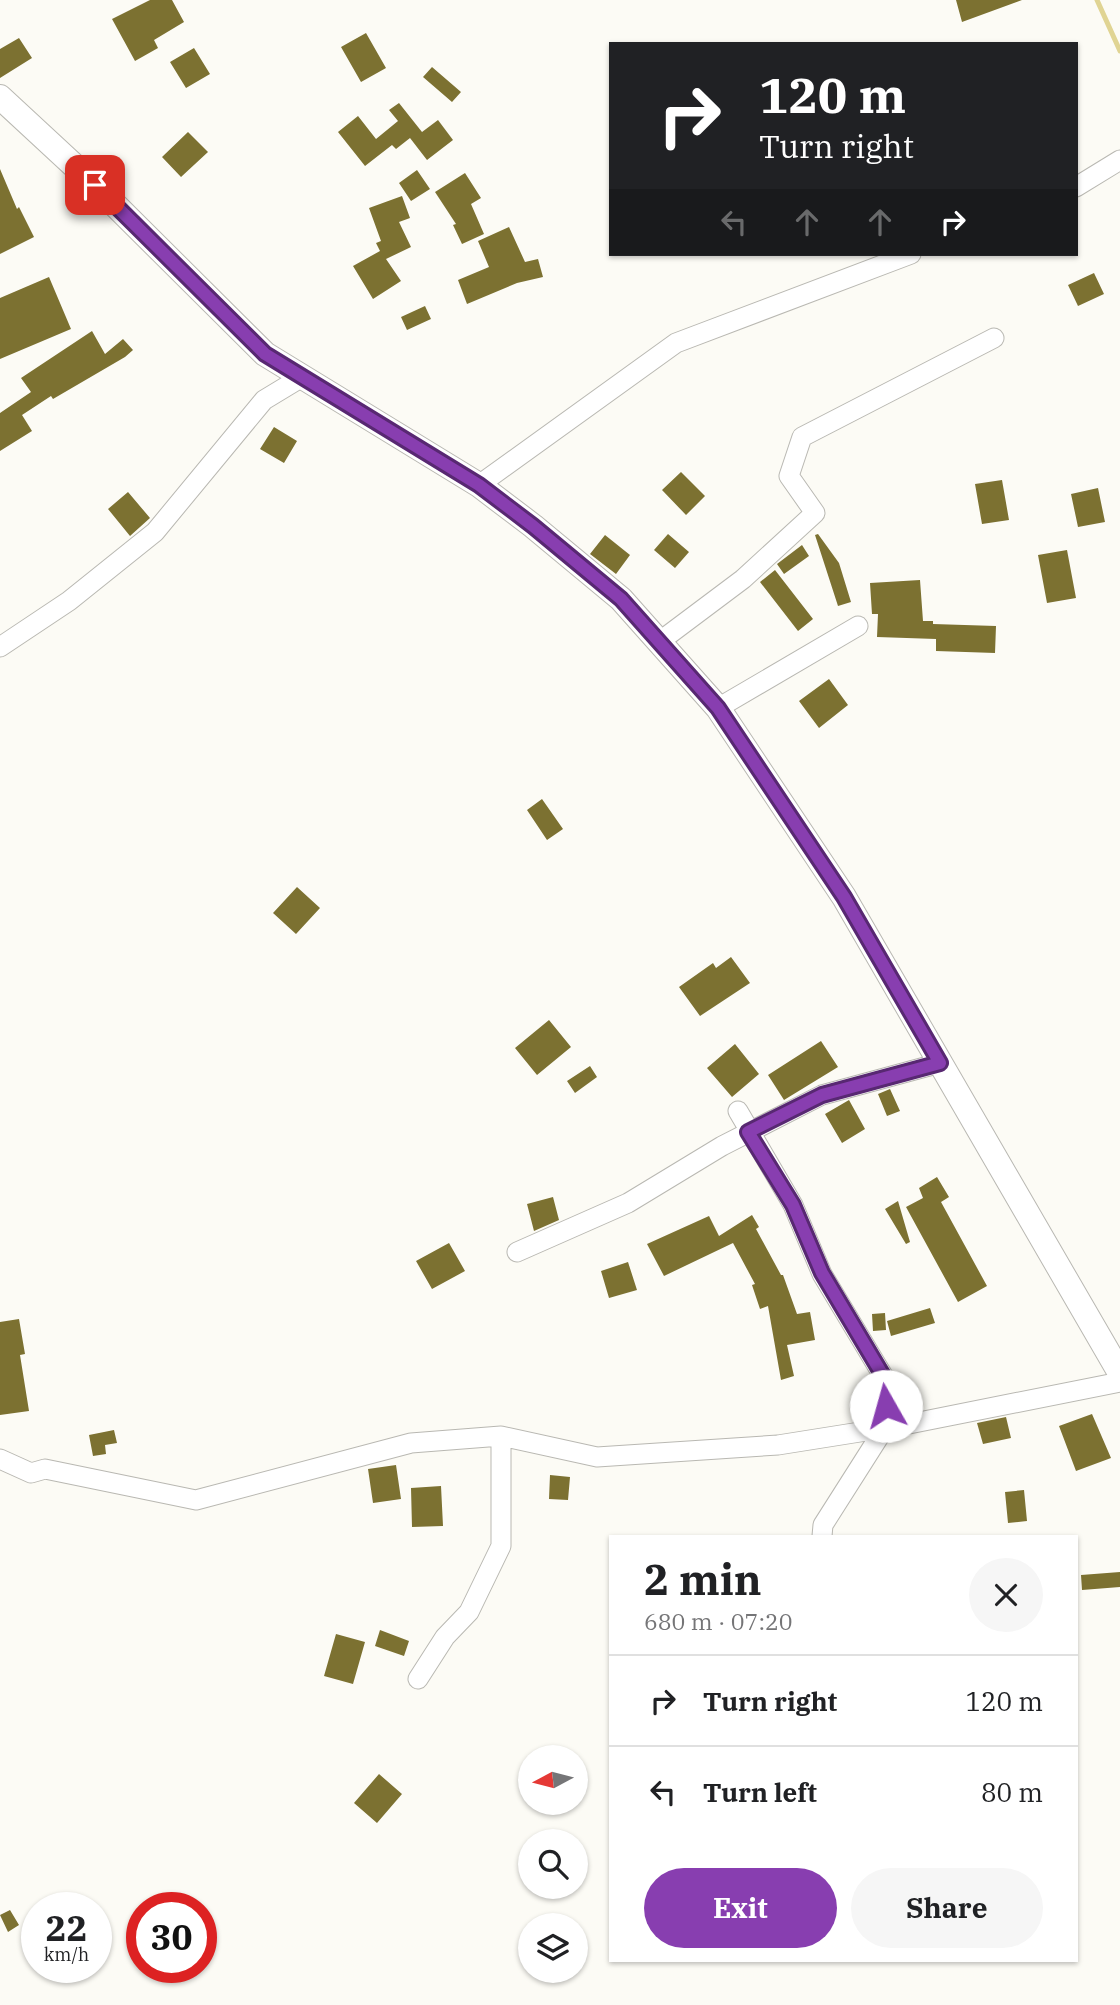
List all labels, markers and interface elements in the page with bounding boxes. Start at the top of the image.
text: 120 m [759,63,906,126]
icon: right [644,70,735,161]
text: Turn right [759,125,914,167]
pin [65,155,125,215]
icon: arrive [76,166,114,204]
icon: left [715,203,753,241]
icon: ahead [788,203,826,241]
icon: ahead [861,203,899,241]
icon: right [934,203,972,241]
position arrow [849,1369,923,1443]
text: 2 min [644,1552,762,1607]
button: close [969,1558,1043,1632]
text: 680 m · 07:20 [644,1606,793,1636]
icon: right [644,1682,682,1720]
text: Turn right [703,1684,837,1718]
text: 120 m [965,1684,1043,1718]
north arrow [518,1745,588,1815]
map controls [518,1745,588,1983]
icon: left [644,1773,682,1811]
text: Turn left [703,1775,817,1809]
text: 80 m [981,1775,1043,1809]
button: search [518,1829,588,1899]
button: Exit [644,1868,837,1948]
button: Share [851,1868,1043,1948]
speed limit sign: 30 [126,1892,217,1983]
text: 22 [45,1905,88,1951]
button: layers [518,1913,588,1983]
text: km/h [44,1943,89,1966]

